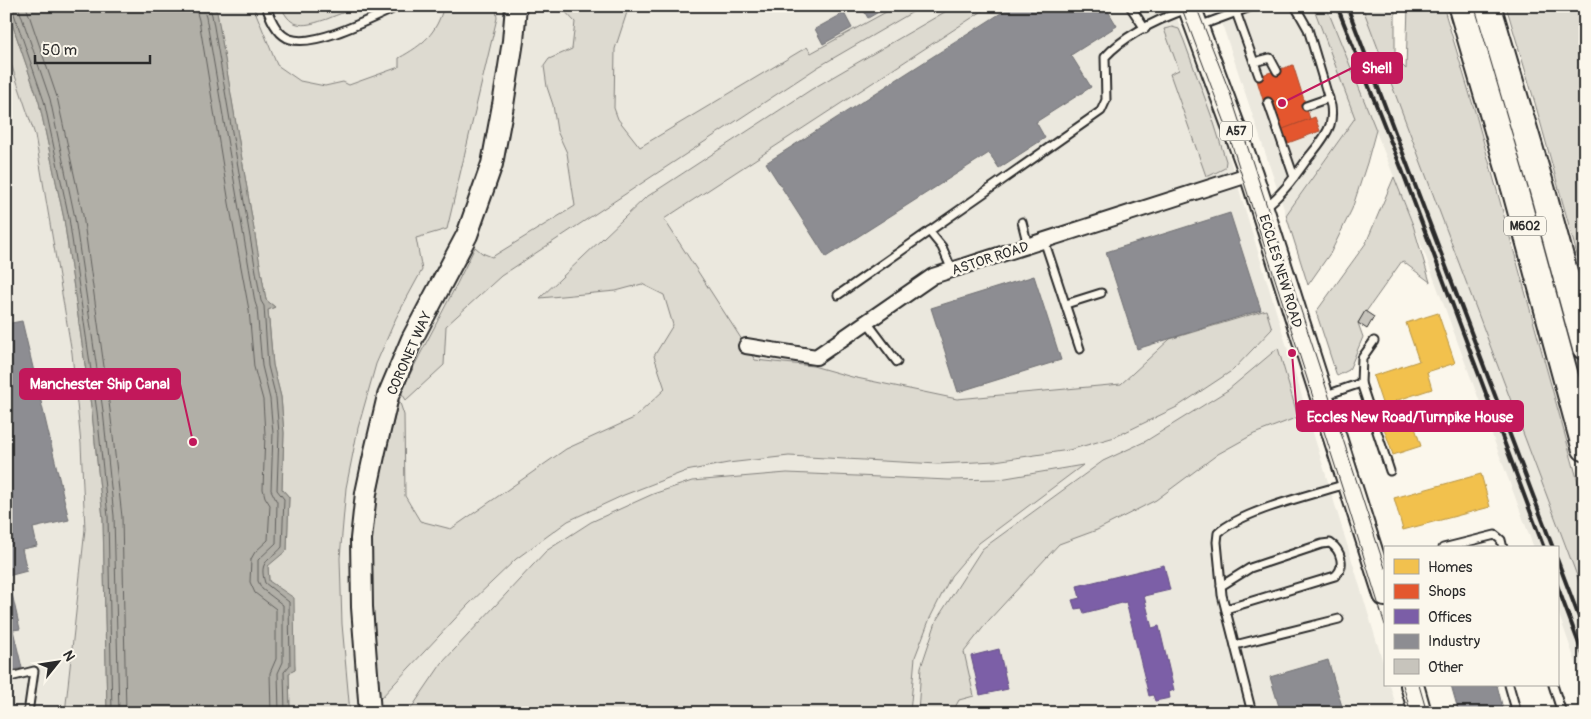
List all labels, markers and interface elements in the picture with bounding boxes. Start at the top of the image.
scale bar [35,32,150,64]
text: 50 m [42,41,77,60]
callout: Shell [1352,53,1402,83]
text: Shell [1362,59,1392,78]
road number: A57 [1220,122,1252,140]
street label: ECCLES NEW ROAD [1255,212,1306,330]
road number: M602 [1504,217,1546,236]
street label: ASTOR ROAD [950,238,1031,279]
street label: CORONET WAY [383,309,435,398]
callout: Manchester Ship Canal [20,369,180,399]
text: Manchester Ship Canal [30,375,170,394]
callout: Eccles New Road/Turnpike House [1297,401,1523,431]
text: Eccles New Road/Turnpike House [1307,408,1514,427]
legend [1384,546,1558,686]
text: Homes [1428,558,1473,577]
text: Shops [1428,582,1466,601]
text: Offices [1428,608,1472,627]
text: Industry [1428,632,1481,651]
north arrow [32,636,82,686]
text: N [59,647,79,664]
text: Other [1428,658,1464,677]

